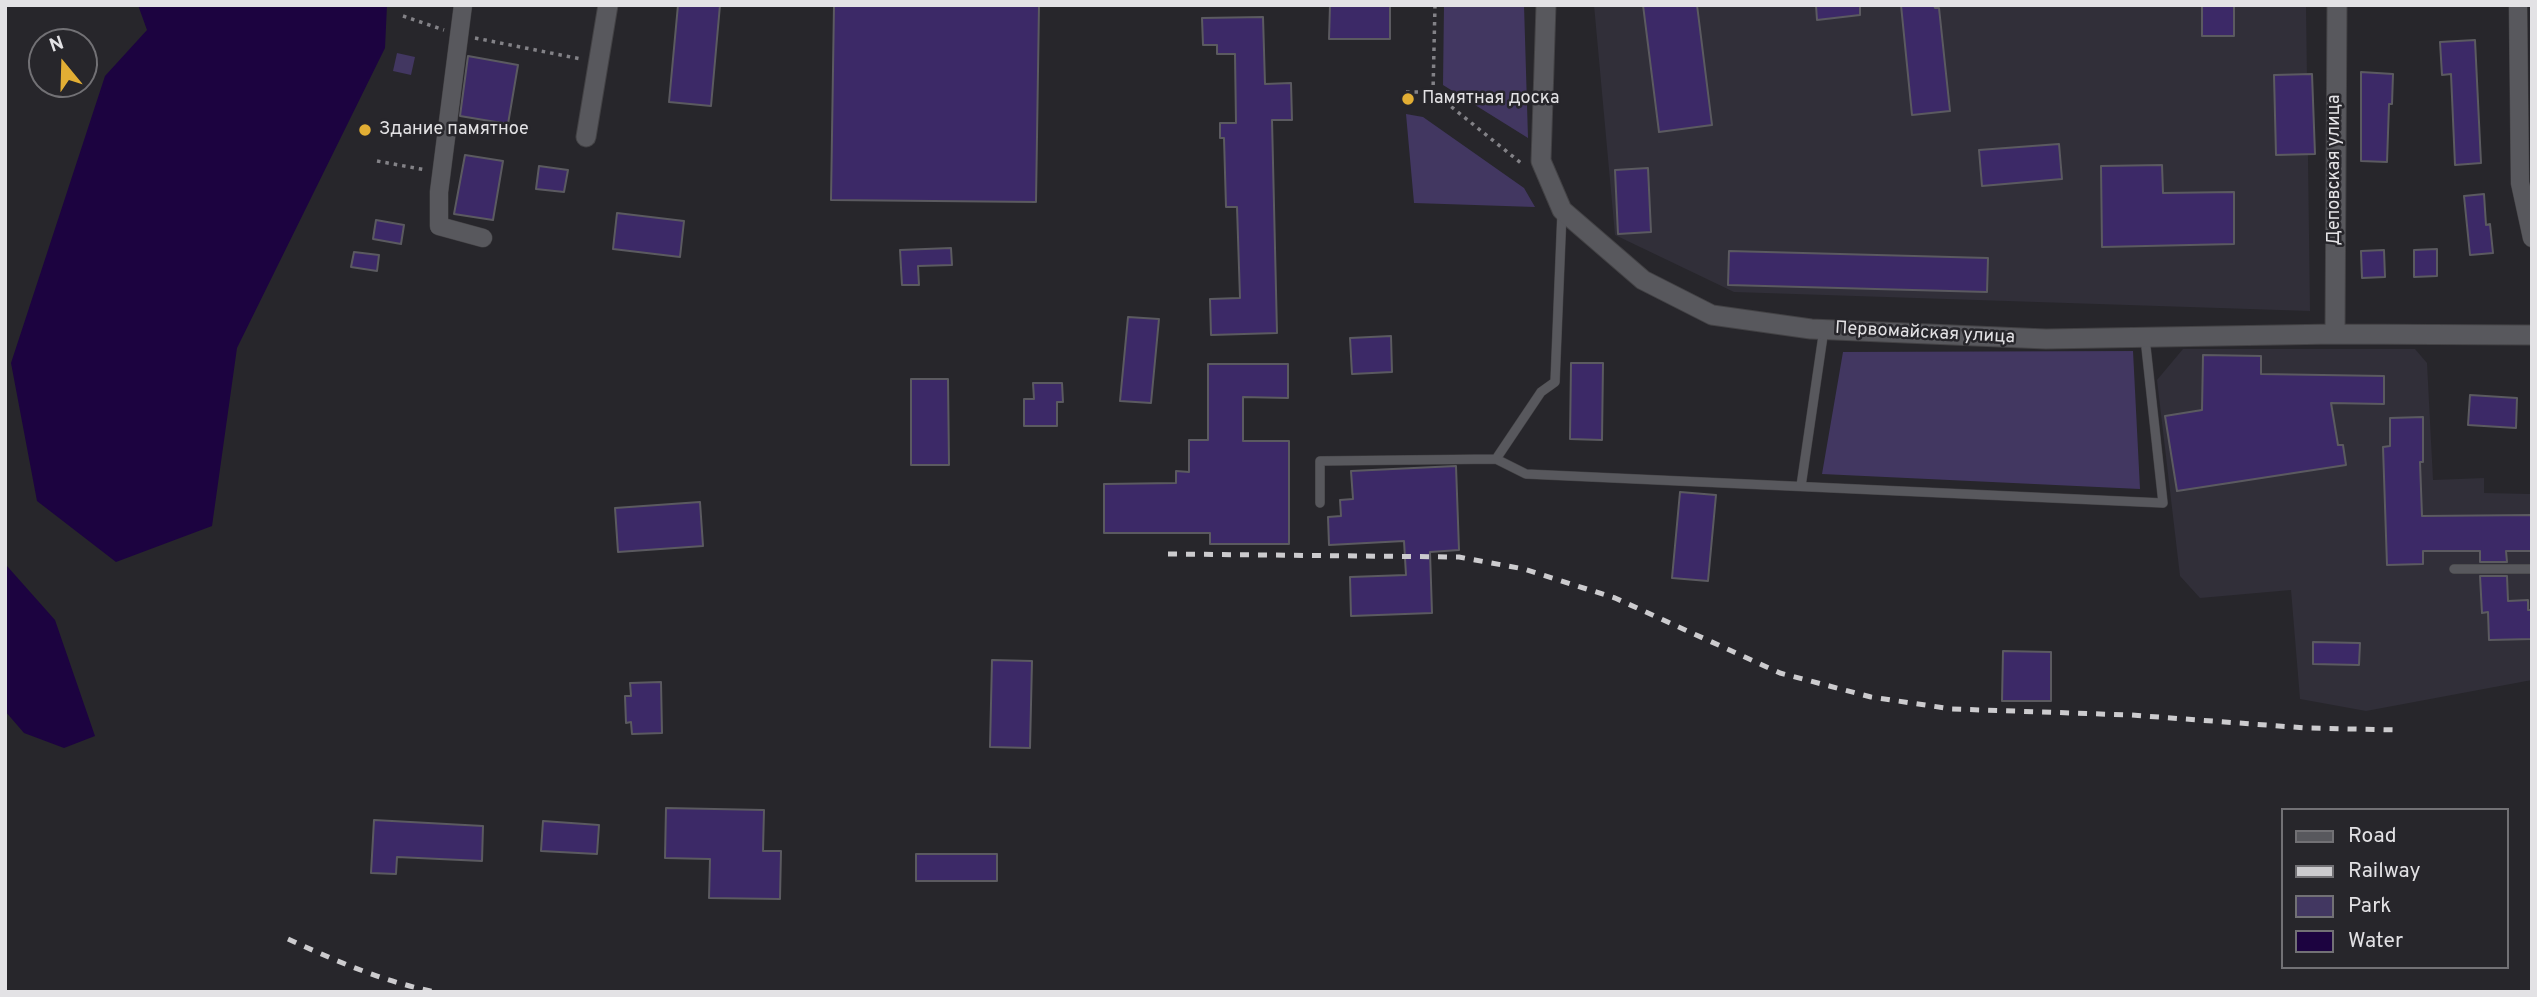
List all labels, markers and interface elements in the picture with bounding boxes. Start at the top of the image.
north arrow [28,28,98,98]
text: N [46,31,67,59]
place label: Памятная доска [1422,88,1560,110]
marker: Памятная доска [1400,91,1416,107]
street label: Деповская улица [2324,94,2346,246]
place label: Здание памятное [379,119,529,141]
marker: Здание памятное [357,122,373,138]
street label: Первомайская улица [1834,318,2016,350]
legend [2282,808,2509,969]
text: Road [2348,823,2397,850]
text: Railway [2348,858,2421,885]
text: Park [2348,893,2391,920]
text: Water [2348,928,2403,955]

